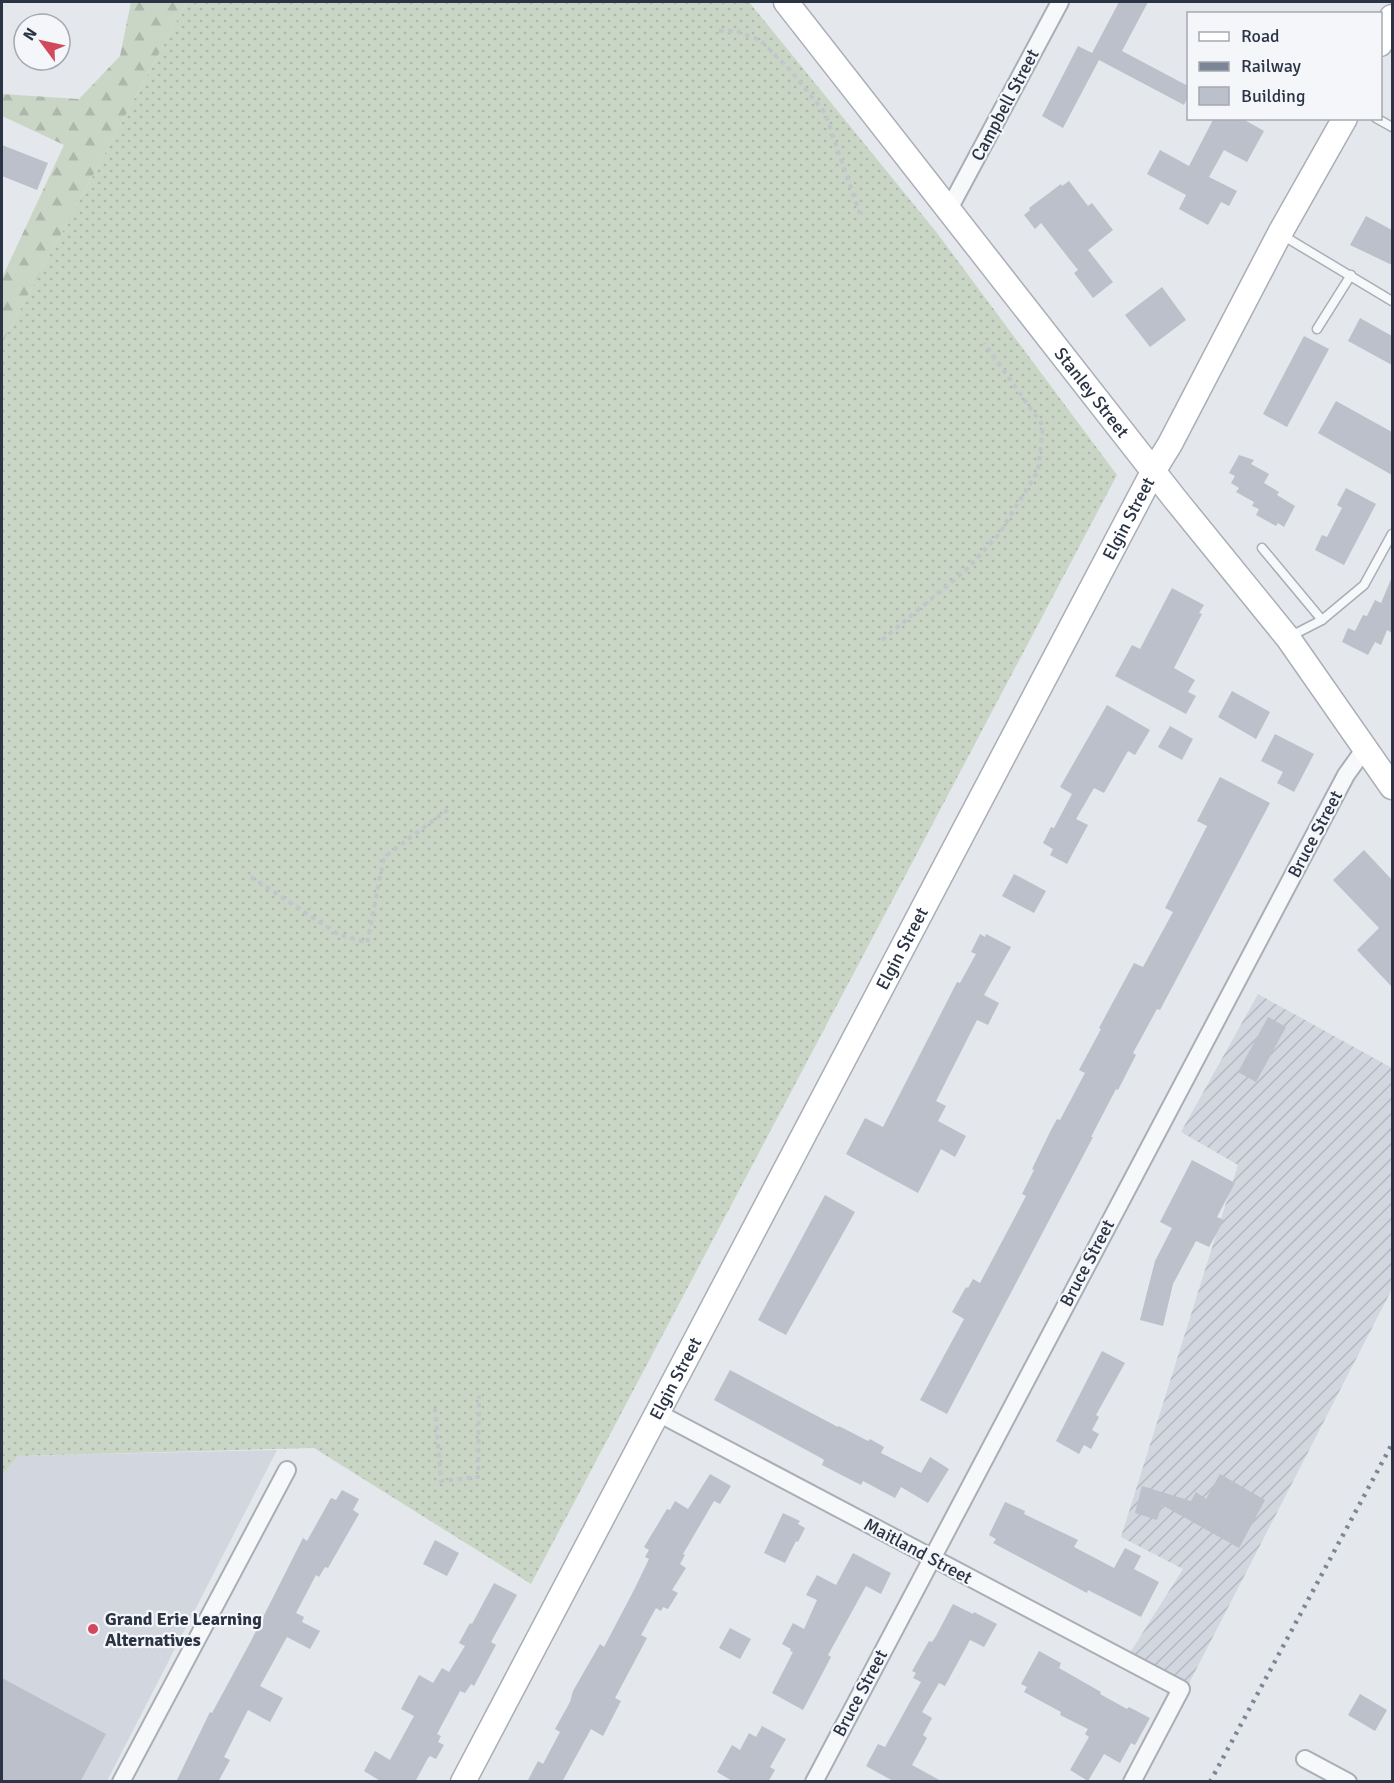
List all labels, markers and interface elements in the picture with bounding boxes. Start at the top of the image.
north arrow [12,12,72,72]
legend [1187,12,1382,120]
text: N [19,24,42,44]
text: Road [1241,25,1280,47]
street label: Campbell Street [966,45,1044,165]
text: Railway [1241,55,1302,77]
text: Building [1241,85,1305,107]
street label: Stanley Street [1050,343,1134,442]
street label: Elgin Street [1098,473,1159,564]
street label: Bruce Street [1283,787,1347,881]
street label: Elgin Street [871,903,933,994]
street label: Bruce Street [1055,1216,1119,1310]
street label: Elgin Street [645,1333,706,1424]
street label: Maitland Street [860,1513,976,1589]
place label: Grand Erie Learning Alternatives [105,1608,262,1651]
marker: Grand Erie Learning Alternatives [86,1622,100,1636]
street label: Bruce Street [828,1646,892,1740]

